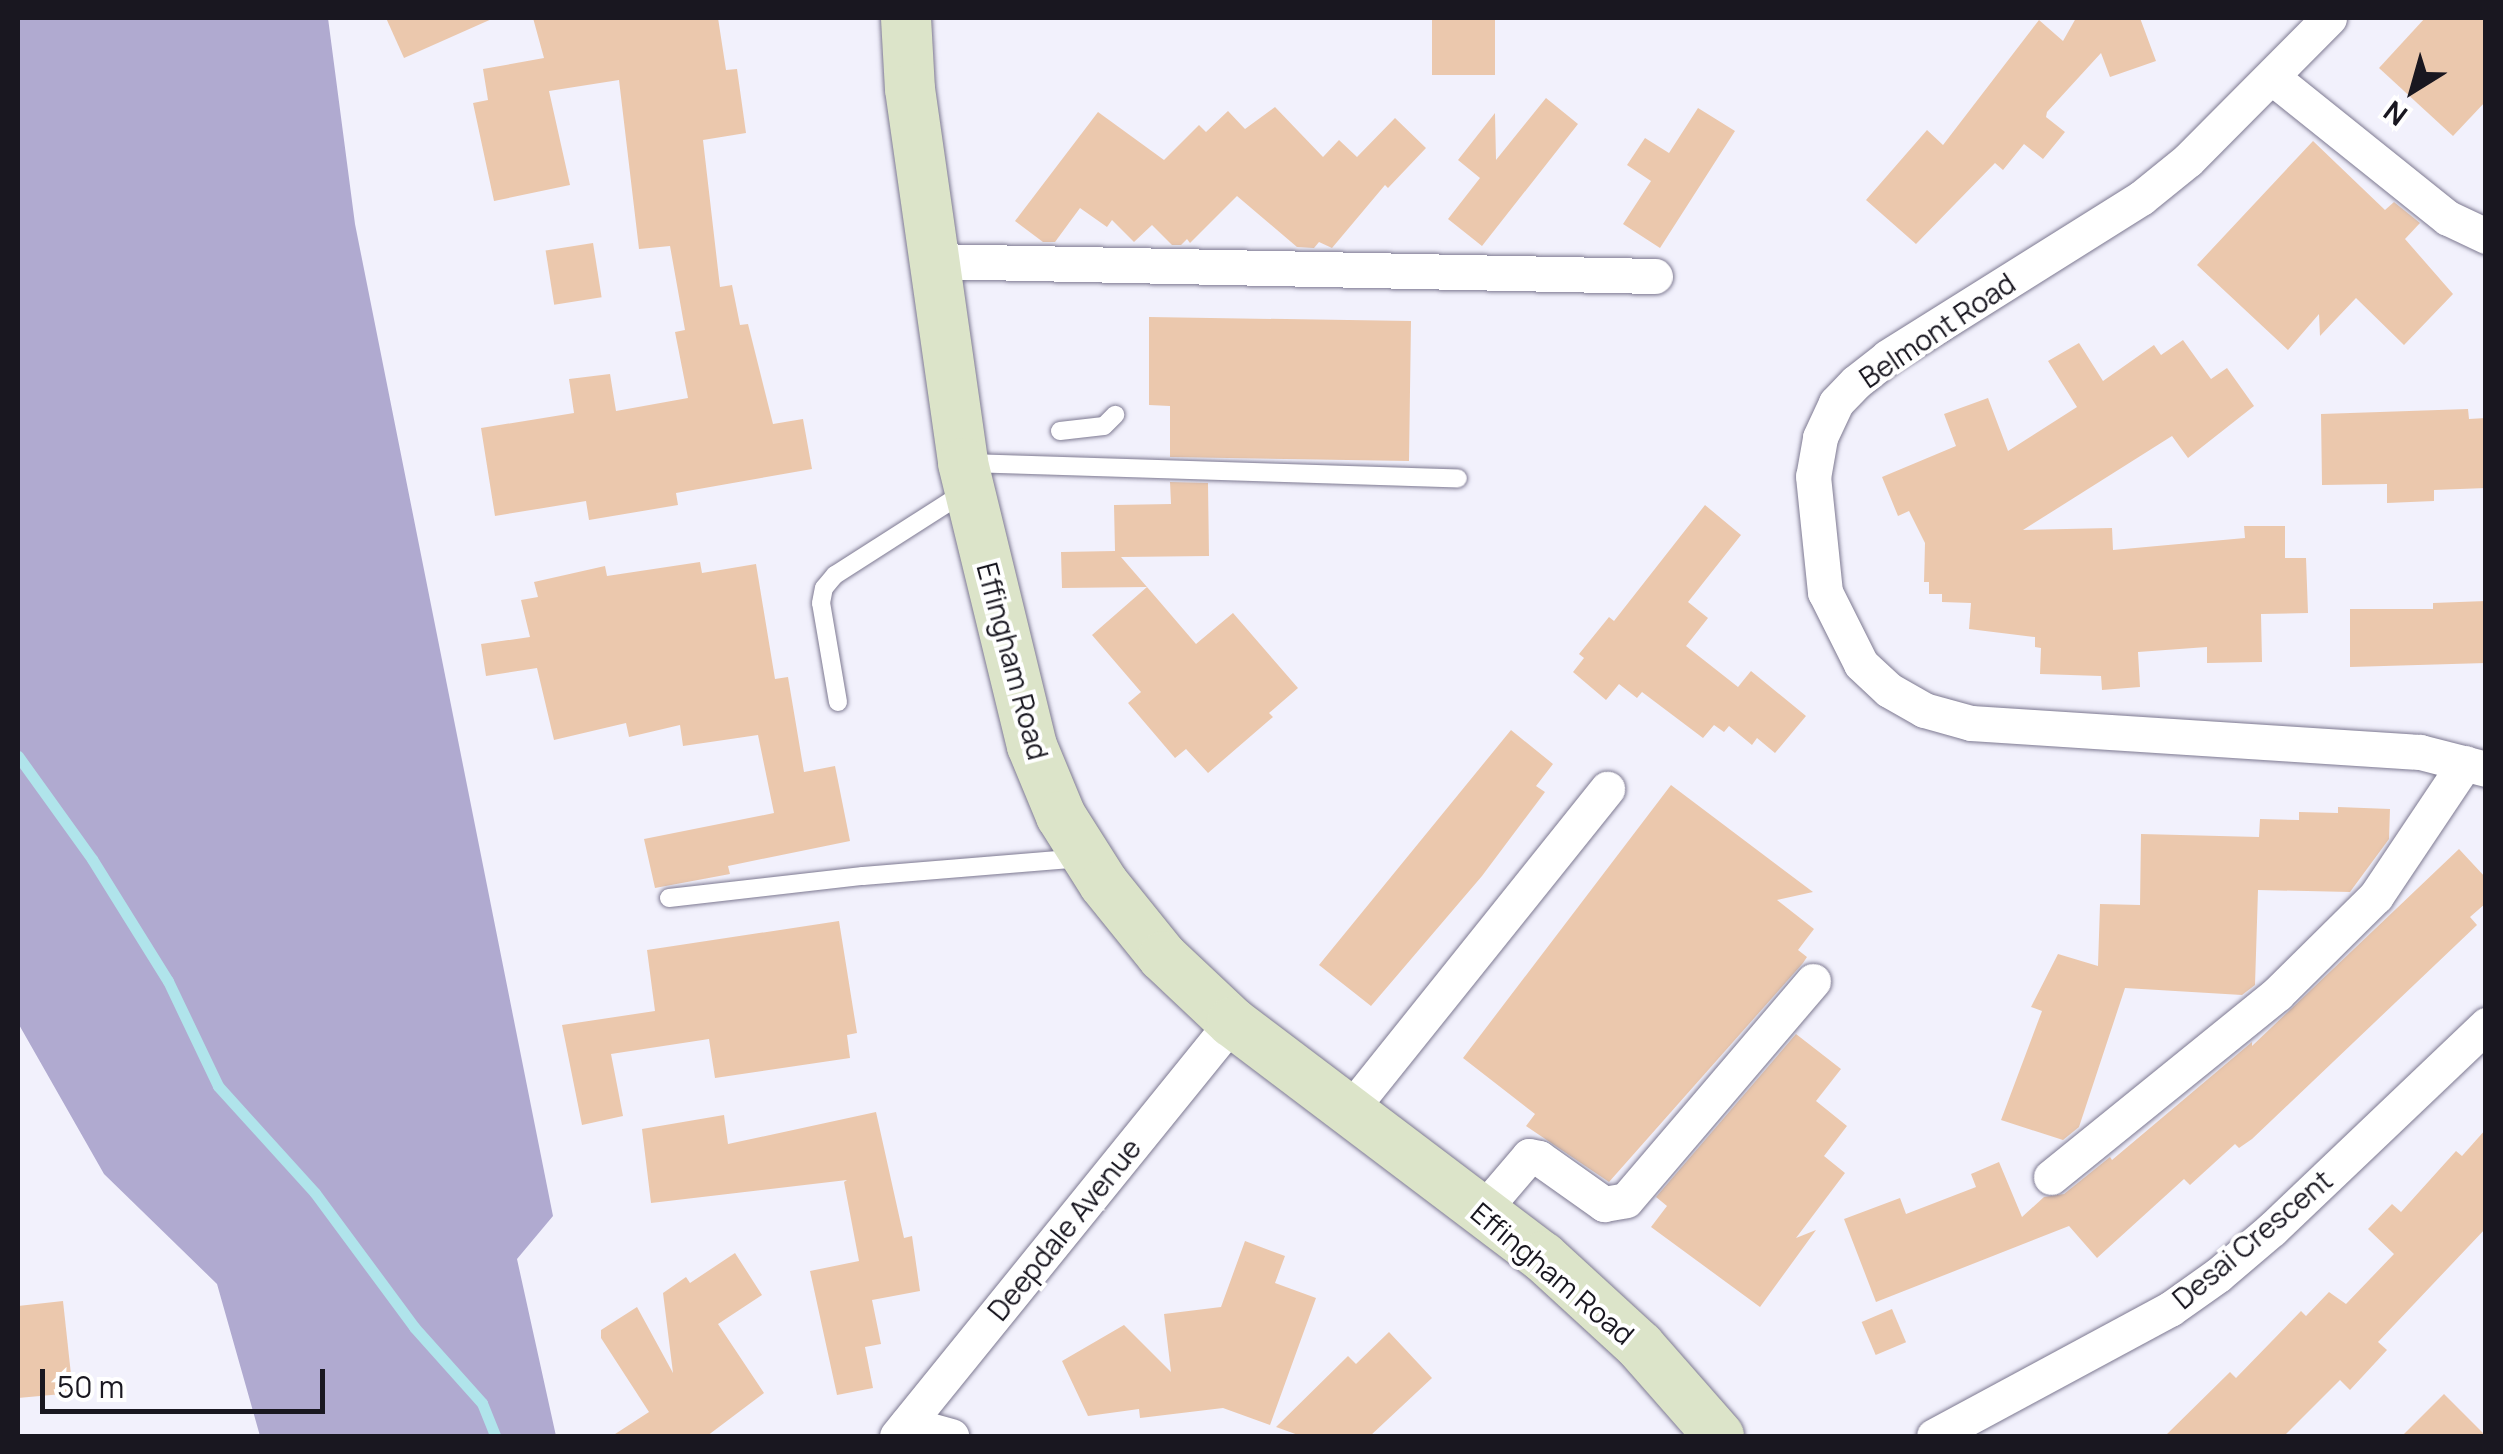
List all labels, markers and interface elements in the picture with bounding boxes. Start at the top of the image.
north arrow [2363,40,2463,140]
text: N [2375,93,2414,135]
street label: Belmont Road [1853,266,2021,394]
street label: Effingham Road [971,559,1055,763]
street label: Deepdale Avenue [980,1131,1148,1327]
street label: Desai Crescent [2166,1163,2338,1315]
street label: Effingham Road [1465,1195,1641,1351]
scale bar [45,1349,330,1411]
text: 50 m [57,1366,124,1407]

